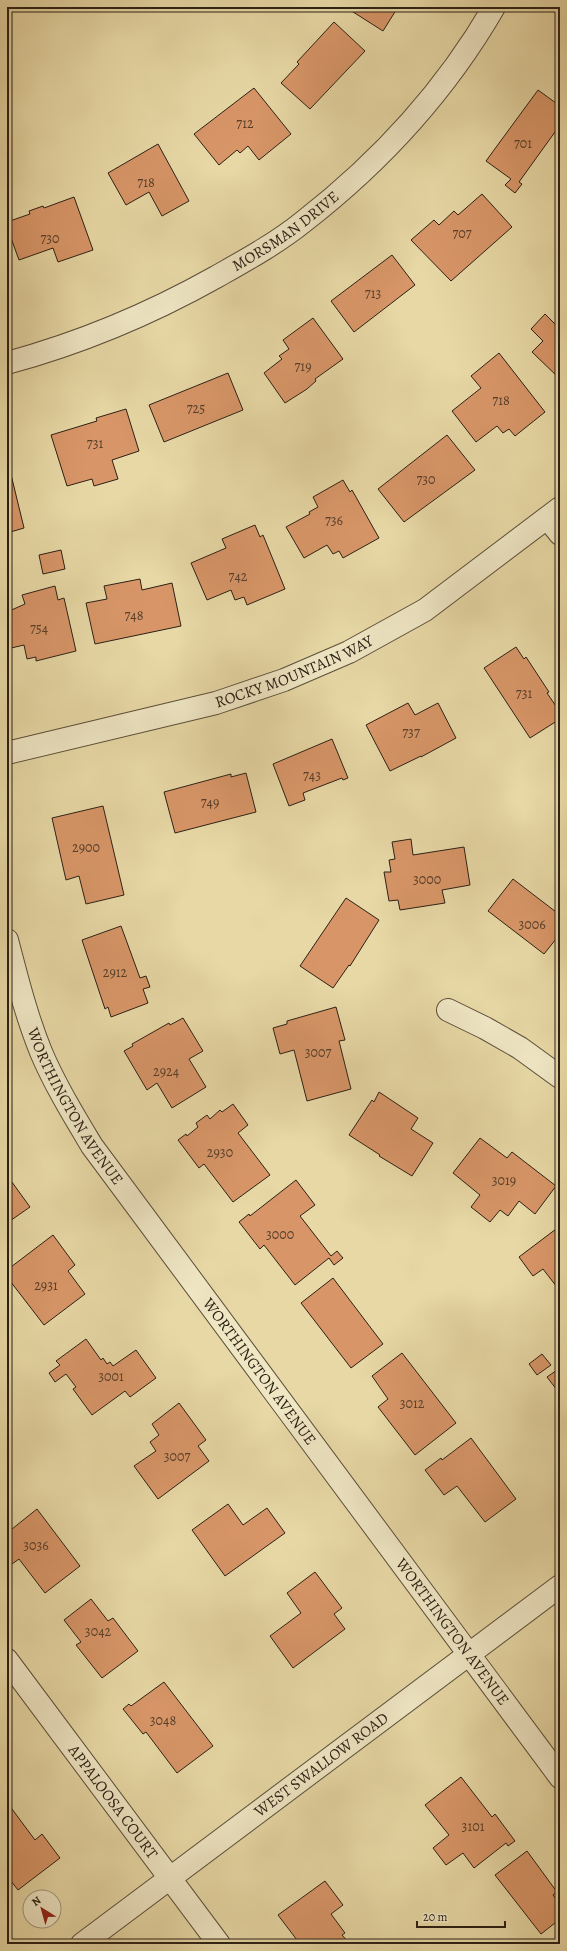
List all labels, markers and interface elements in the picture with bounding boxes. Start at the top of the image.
house number: 712 [236,114,254,133]
house number: 701 [514,134,532,153]
house number: 718 [137,173,155,192]
street label: MORSMAN DRIVE [228,186,344,277]
house number: 707 [452,224,472,243]
house number: 730 [40,229,60,248]
house number: 713 [365,284,381,303]
house number: 719 [294,357,312,376]
house number: 718 [492,391,510,410]
house number: 725 [187,399,205,418]
house number: 731 [87,434,103,453]
house number: 730 [416,470,436,489]
house number: 736 [325,511,343,530]
house number: 742 [229,567,248,586]
house number: 748 [124,606,144,625]
house number: 754 [30,619,48,638]
street label: ROCKY MOUNTAIN WAY [212,630,377,714]
house number: 731 [516,684,532,703]
house number: 737 [402,723,420,742]
house number: 743 [303,766,321,785]
house number: 749 [201,793,219,812]
house number: 2900 [72,838,100,857]
house number: 3000 [413,870,441,889]
house number: 3006 [518,915,546,934]
house number: 2912 [103,963,128,982]
street label: WORTHINGTON AVENUE [21,1024,128,1189]
house number: 3007 [305,1043,331,1062]
house number: 2924 [153,1062,179,1081]
house number: 2930 [207,1143,233,1162]
house number: 3019 [492,1171,516,1190]
house number: 3000 [266,1225,294,1244]
house number: 2931 [34,1276,58,1295]
street label: WORTHINGTON AVENUE [197,1293,321,1450]
house number: 3001 [98,1367,124,1386]
house number: 3012 [400,1394,425,1413]
house number: 3007 [164,1447,190,1466]
house number: 3036 [23,1536,49,1555]
street label: WORTHINGTON AVENUE [390,1553,514,1710]
house number: 3042 [85,1622,111,1641]
street label: WEST SWALLOW ROAD [249,1707,393,1823]
house number: 3048 [150,1711,176,1730]
street label: APPALOOSA COURT [62,1739,163,1864]
house number: 3101 [462,1817,485,1836]
north arrow [22,1889,62,1929]
text: N [29,1893,44,1910]
scale bar [417,1903,505,1929]
text: 20 m [423,1909,447,1925]

